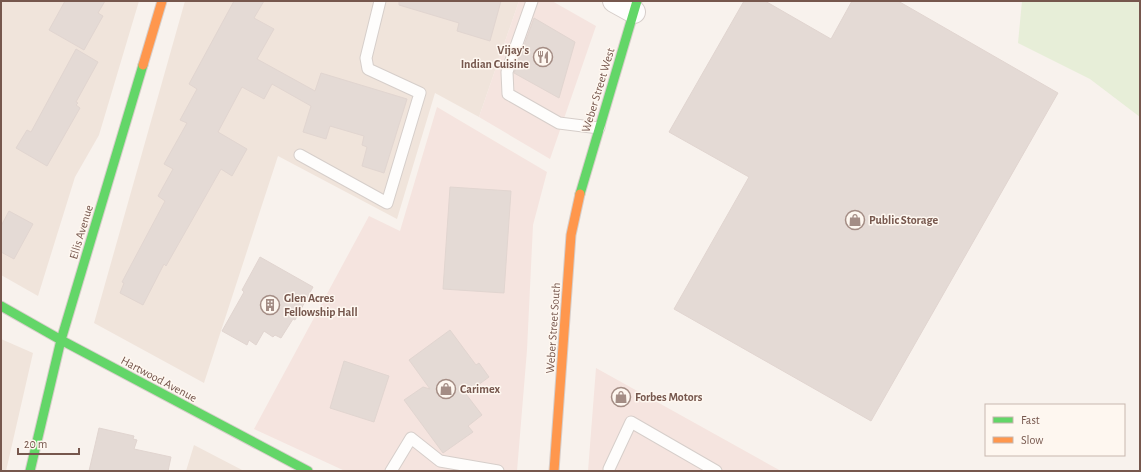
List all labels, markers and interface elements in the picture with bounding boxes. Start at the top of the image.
place label: Vijay's Indian Cuisine [461,44,529,70]
restaurant icon: Vijay's Indian Cuisine [532,46,554,68]
street label: Weber Street West [579,46,617,134]
street label: Ellis Avenue [67,203,95,261]
shop icon: Public Storage [844,209,866,231]
place label: Public Storage [869,214,938,226]
street label: Weber Street South [544,282,562,374]
place label: Glen Acres Fellowship Hall [284,292,358,318]
building icon: Glen Acres Fellowship Hall [259,294,281,316]
street label: Hartwood Avenue [119,354,199,404]
shop icon: Carimex [435,378,457,400]
place label: Carimex [460,383,501,395]
shop icon: Forbes Motors [610,386,632,408]
place label: Forbes Motors [635,391,703,403]
legend [985,404,1125,456]
text: Fast [1021,414,1040,426]
scale bar [18,430,79,456]
text: Slow [1021,434,1043,446]
text: 20 m [24,438,47,450]

